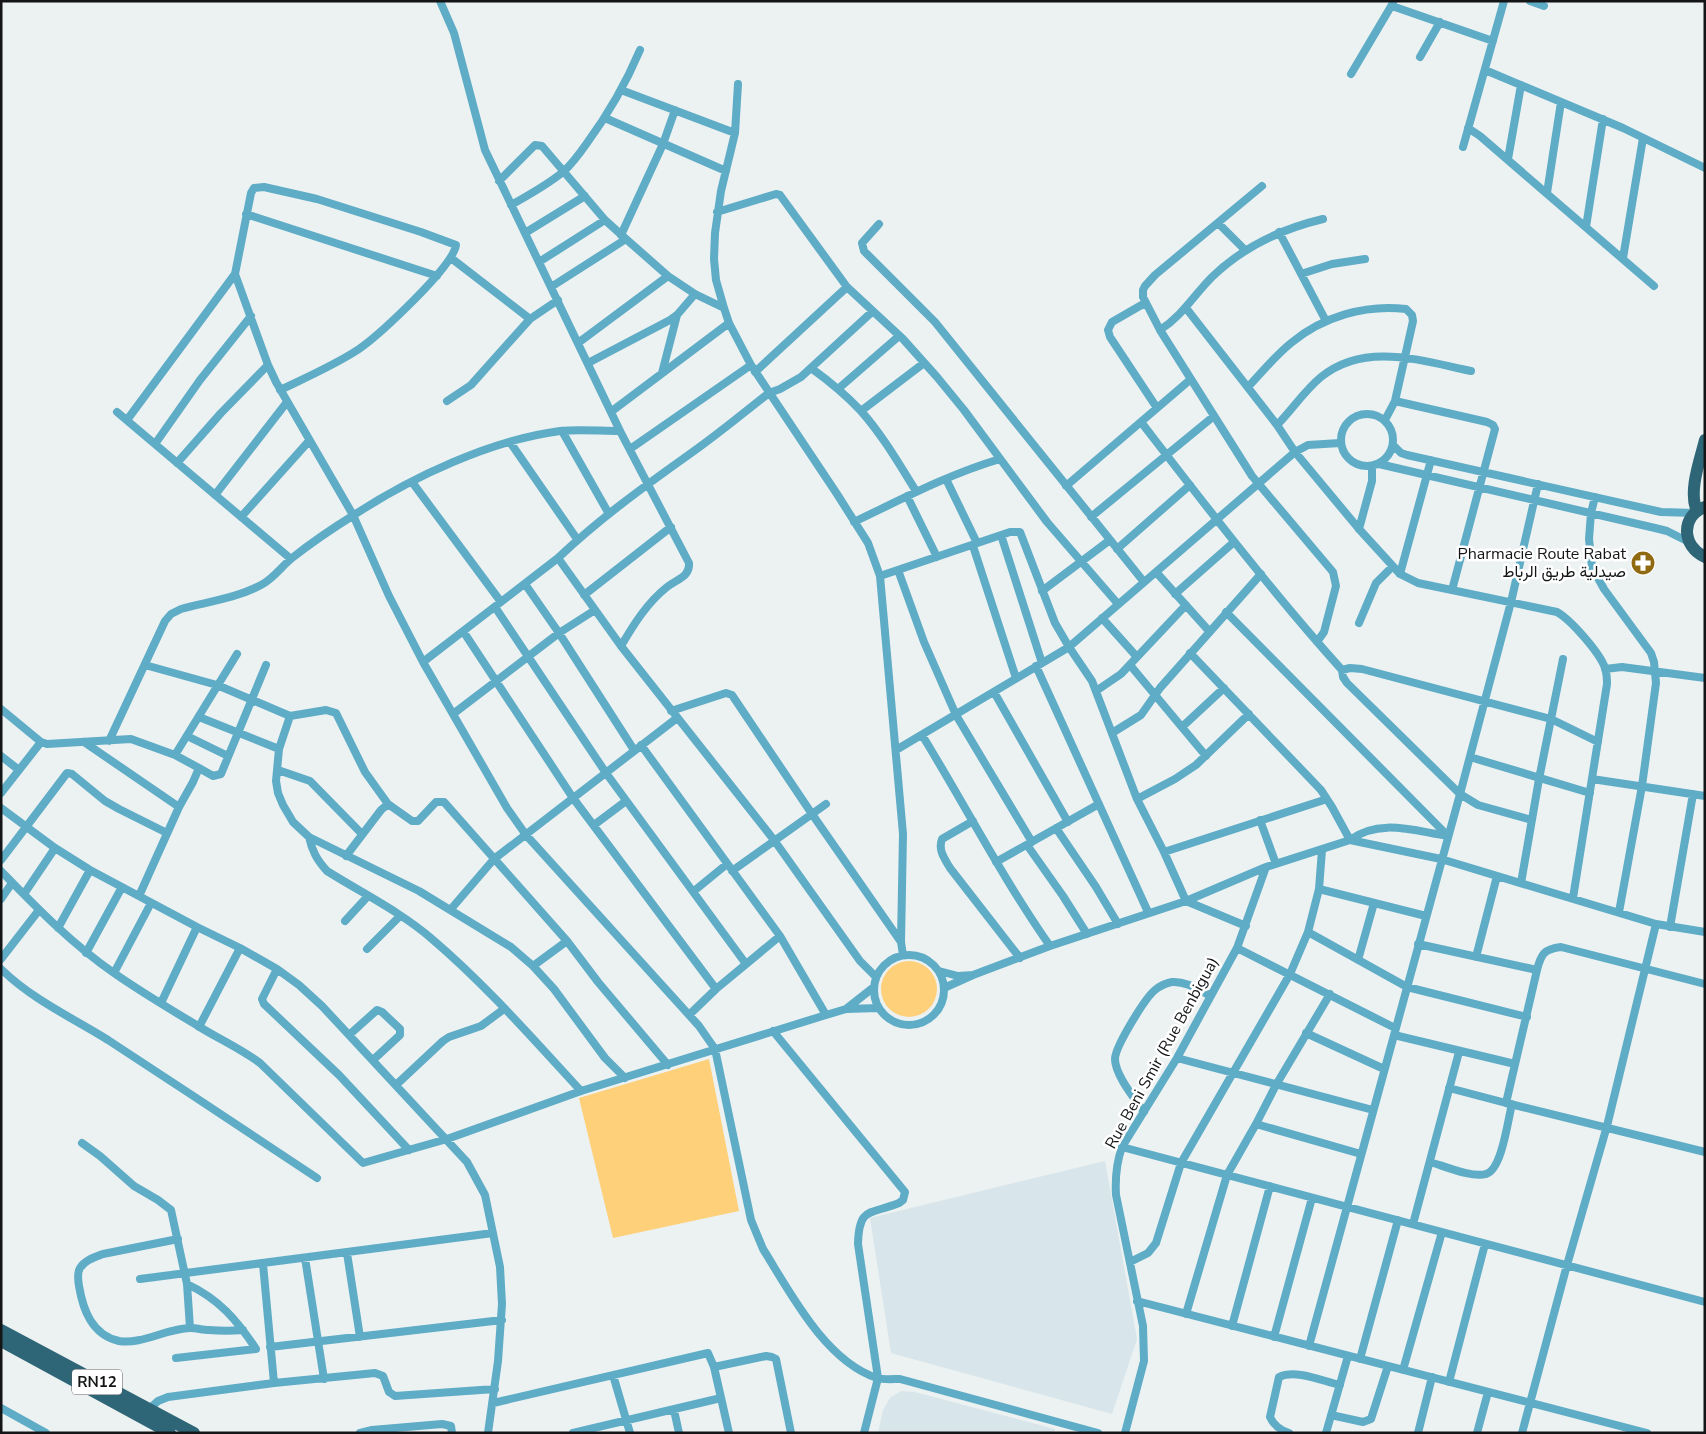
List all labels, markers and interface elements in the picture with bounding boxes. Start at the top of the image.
place label: Pharmacie Route Rabat صيدلية طريق الرباط [1458,543,1626,583]
pharmacy icon: Pharmacie Route Rabat صيدلية طريق الرباط [1630,550,1656,576]
street label: Rue Beni Smir (Rue Benbigua) [1100,953,1224,1153]
road number: RN12 [72,1370,122,1394]

